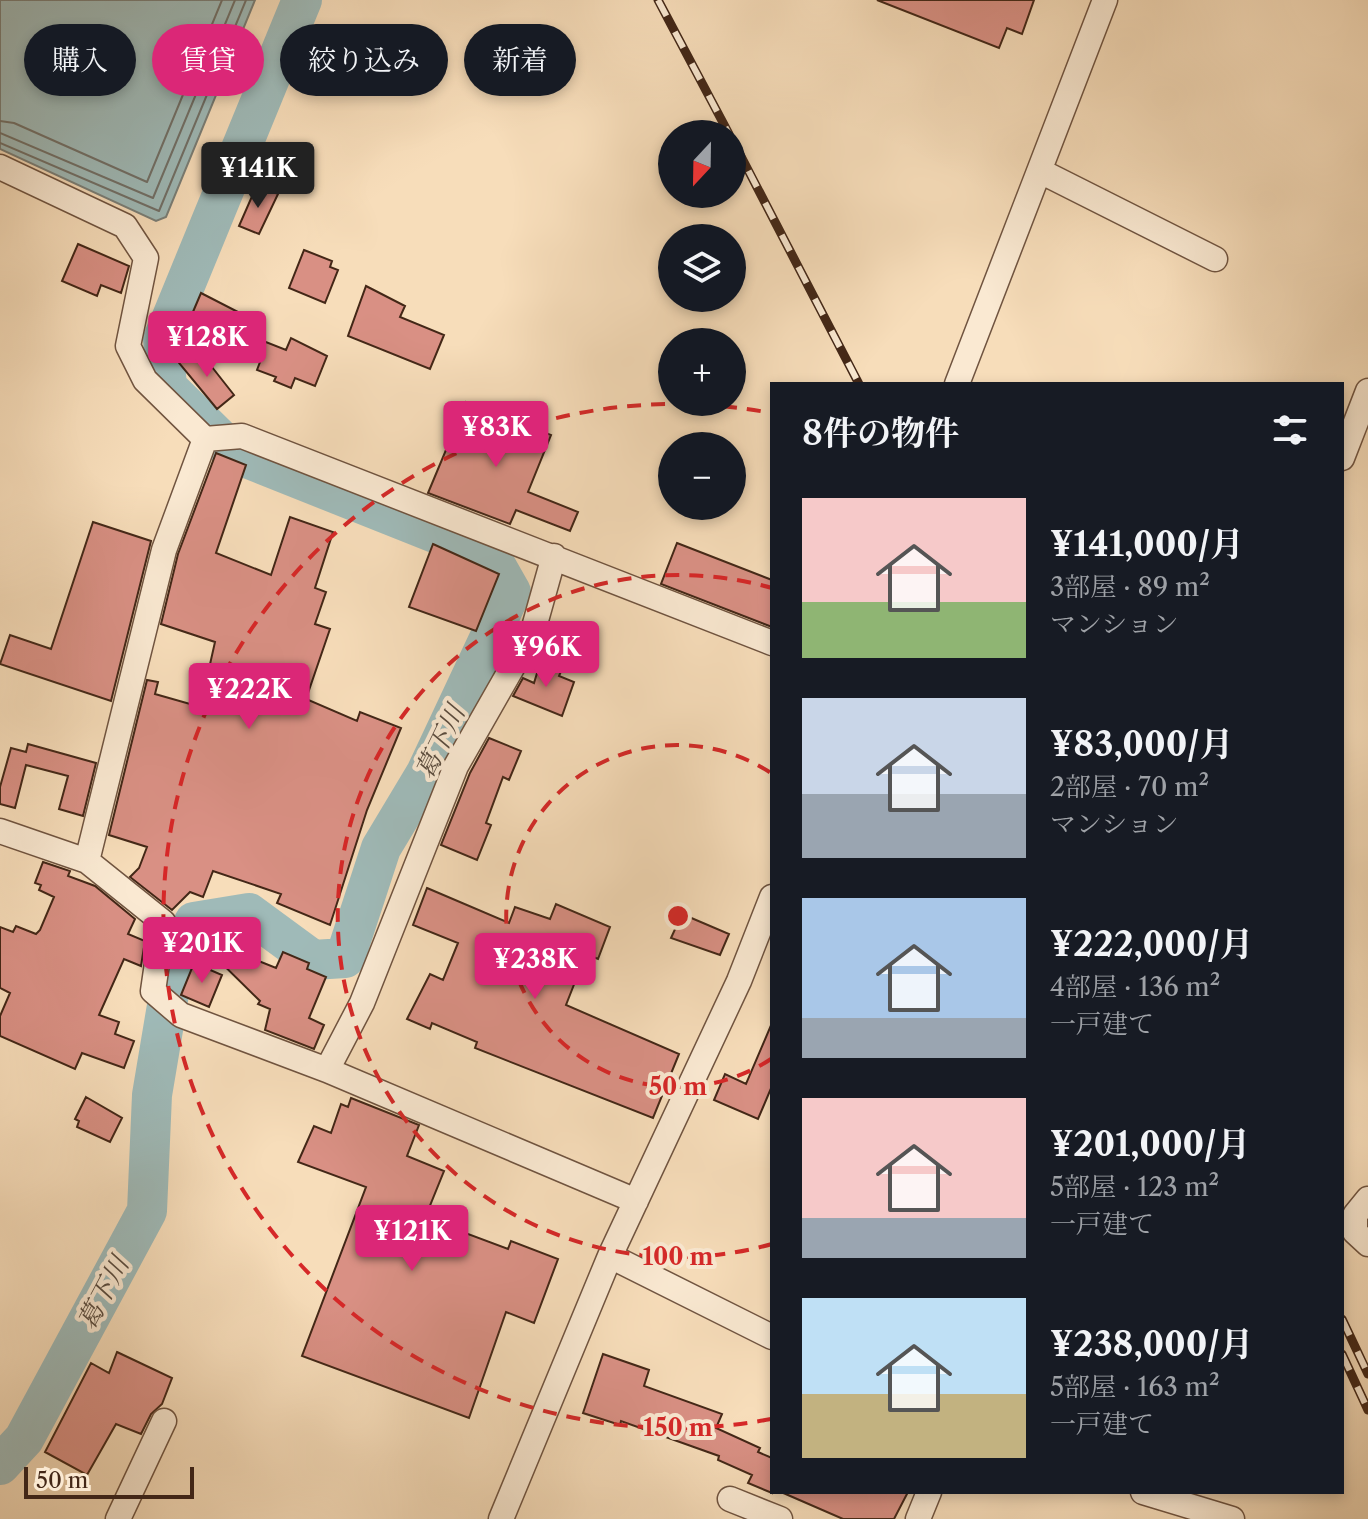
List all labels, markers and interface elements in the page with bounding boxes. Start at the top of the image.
chip: 購入 [24,24,136,96]
chip: 賃貸 [152,24,264,96]
chip: 絞り込み [280,24,448,96]
chip: 新着 [464,24,576,96]
north arrow [658,120,746,208]
map controls [658,120,746,520]
pin: ¥141K [202,142,314,210]
text: ¥141K [219,152,297,184]
button: layers [658,224,746,312]
pin: ¥128K [151,311,263,379]
text: ¥128K [166,321,248,353]
button: + [658,328,746,416]
pin: ¥83K [449,401,543,469]
icon: filters [1268,408,1312,452]
text: ¥83K [461,411,531,443]
text: 8件の物件 [802,412,959,454]
button: − [658,432,746,520]
text: ¥141,000/月 [1050,523,1244,565]
icon: home [866,530,962,626]
text: 3部屋 · 89 m² [1050,571,1210,603]
text: マンション [1050,608,1179,640]
pin: ¥96K [499,621,593,689]
text: ¥96K [511,631,581,663]
pin: ¥222K [193,663,305,731]
text: ¥222K [207,673,291,705]
water label: 葛下川 [409,697,473,784]
text: ¥83,000/月 [1050,723,1234,765]
icon: home [866,730,962,826]
text: 2部屋 · 70 m² [1050,771,1209,803]
text: マンション [1050,808,1179,840]
centre of rings [664,902,692,930]
pin: ¥201K [146,917,258,985]
text: ¥222,000/月 [1050,923,1254,965]
text: ¥201K [161,927,243,959]
icon: home [866,930,962,1026]
pin: ¥238K [479,933,591,1001]
text: ¥238K [493,943,577,975]
text: 4部屋 · 136 m² [1050,971,1220,1003]
text: 一戸建て [1050,1008,1154,1040]
text: 50 m [649,1072,707,1101]
text: ¥201,000/月 [1050,1123,1250,1165]
icon: home [866,1130,962,1226]
text: 5部屋 · 123 m² [1050,1171,1219,1203]
pin: ¥121K [356,1205,468,1273]
text: 一戸建て [1050,1208,1154,1240]
text: ¥121K [373,1215,451,1247]
text: 100 m [642,1242,714,1271]
water label: 葛下川 [71,1248,137,1335]
text: ¥238,000/月 [1050,1323,1254,1365]
icon: home [866,1330,962,1426]
text: 5部屋 · 163 m² [1050,1371,1220,1403]
text: 一戸建て [1050,1408,1154,1440]
text: 150 m [643,1413,713,1442]
scale bar [24,1463,194,1499]
text: 50 m [36,1467,88,1494]

